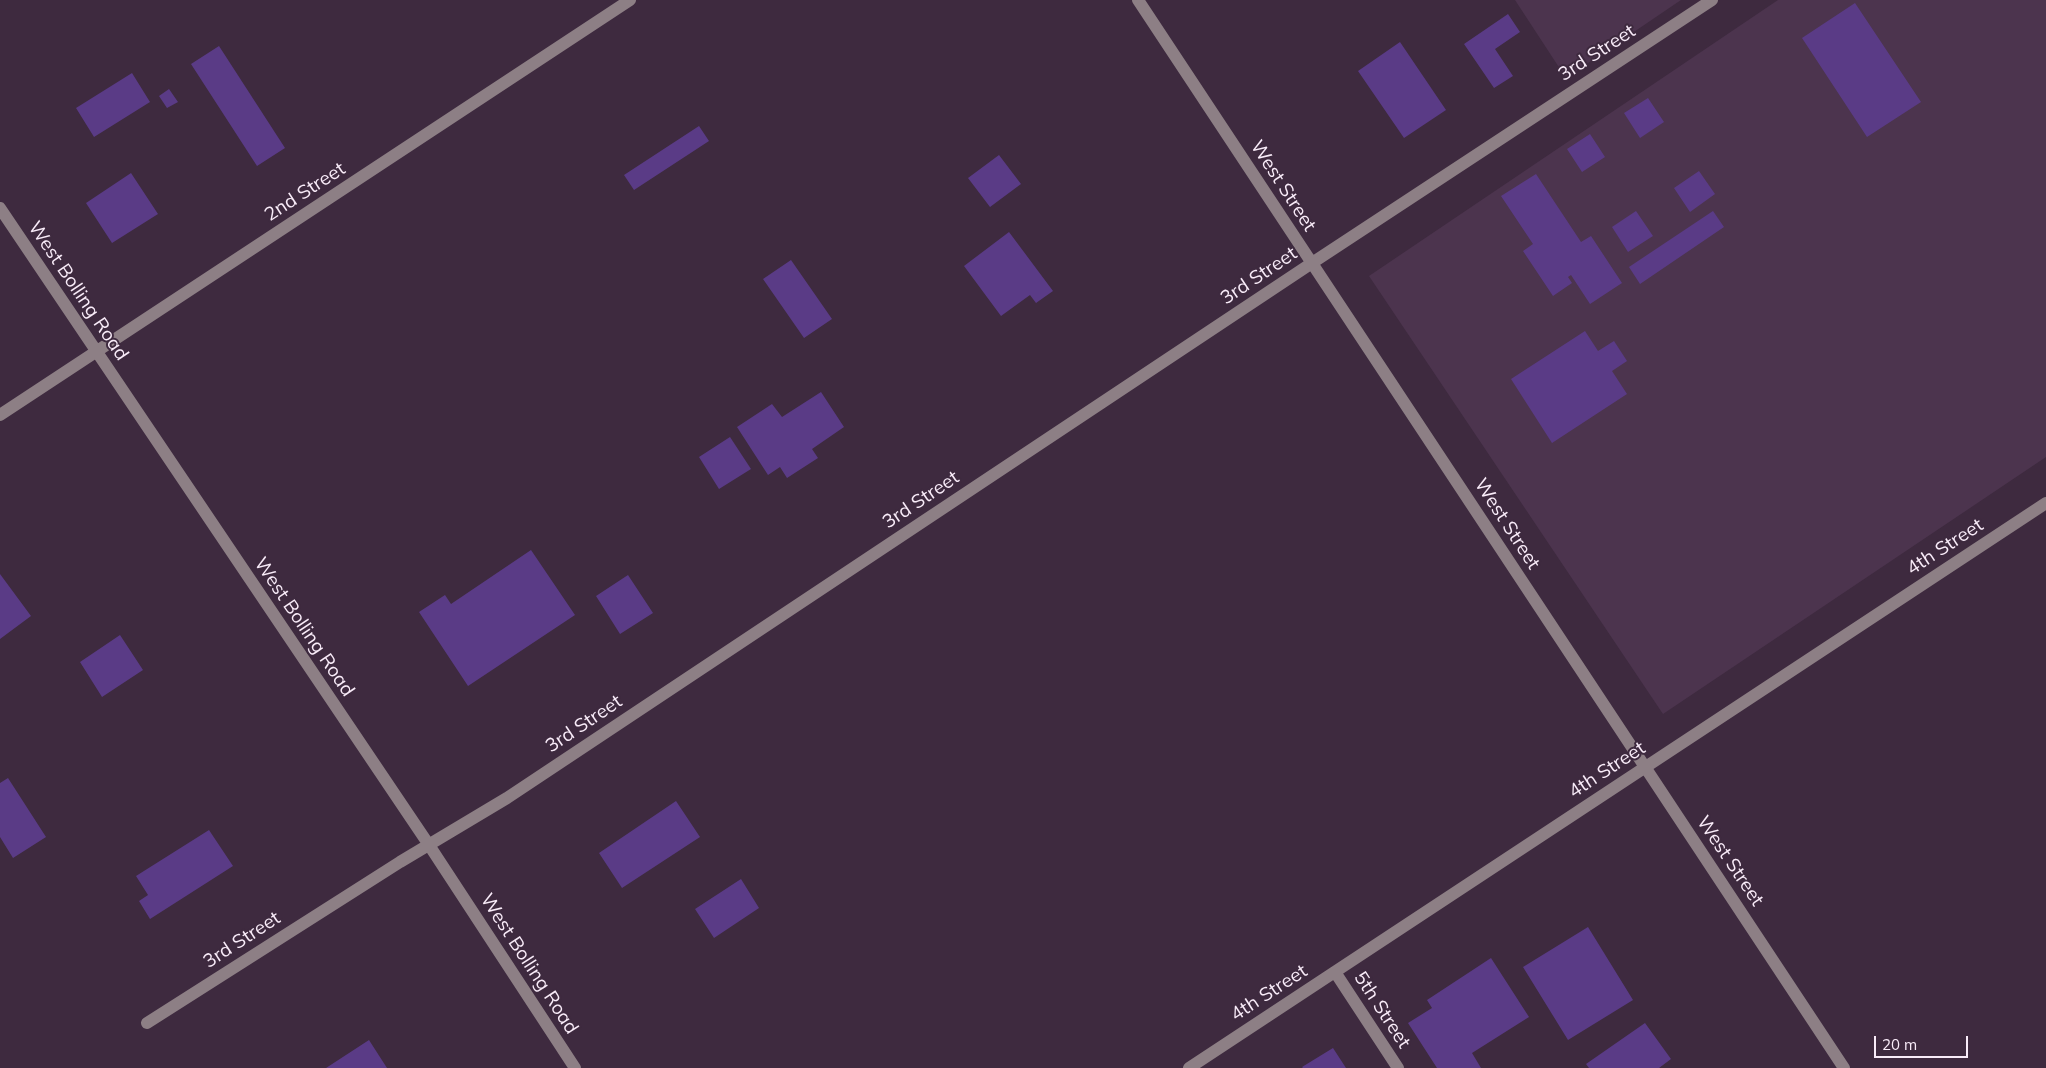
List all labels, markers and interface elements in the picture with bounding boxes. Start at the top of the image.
street label: 3rd Street [1554,20,1640,86]
street label: West Street [1245,136,1321,236]
street label: 2nd Street [260,158,350,226]
street label: West Bolling Road [23,217,133,365]
street label: 3rd Street [1217,242,1301,310]
street label: 3rd Street [879,466,963,534]
street label: West Street [1469,474,1545,574]
street label: 4th Street [1902,514,1988,580]
street label: West Bolling Road [249,553,359,701]
street label: 3rd Street [542,690,626,758]
street label: 4th Street [1564,737,1650,803]
street label: West Street [1692,812,1768,910]
street label: West Bolling Road [475,890,583,1038]
street label: 3rd Street [199,907,285,973]
street label: 4th Street [1226,960,1312,1026]
street label: 5th Street [1349,967,1415,1053]
scale bar [1876,1026,1970,1058]
text: 20 m [1882,1035,1917,1054]

